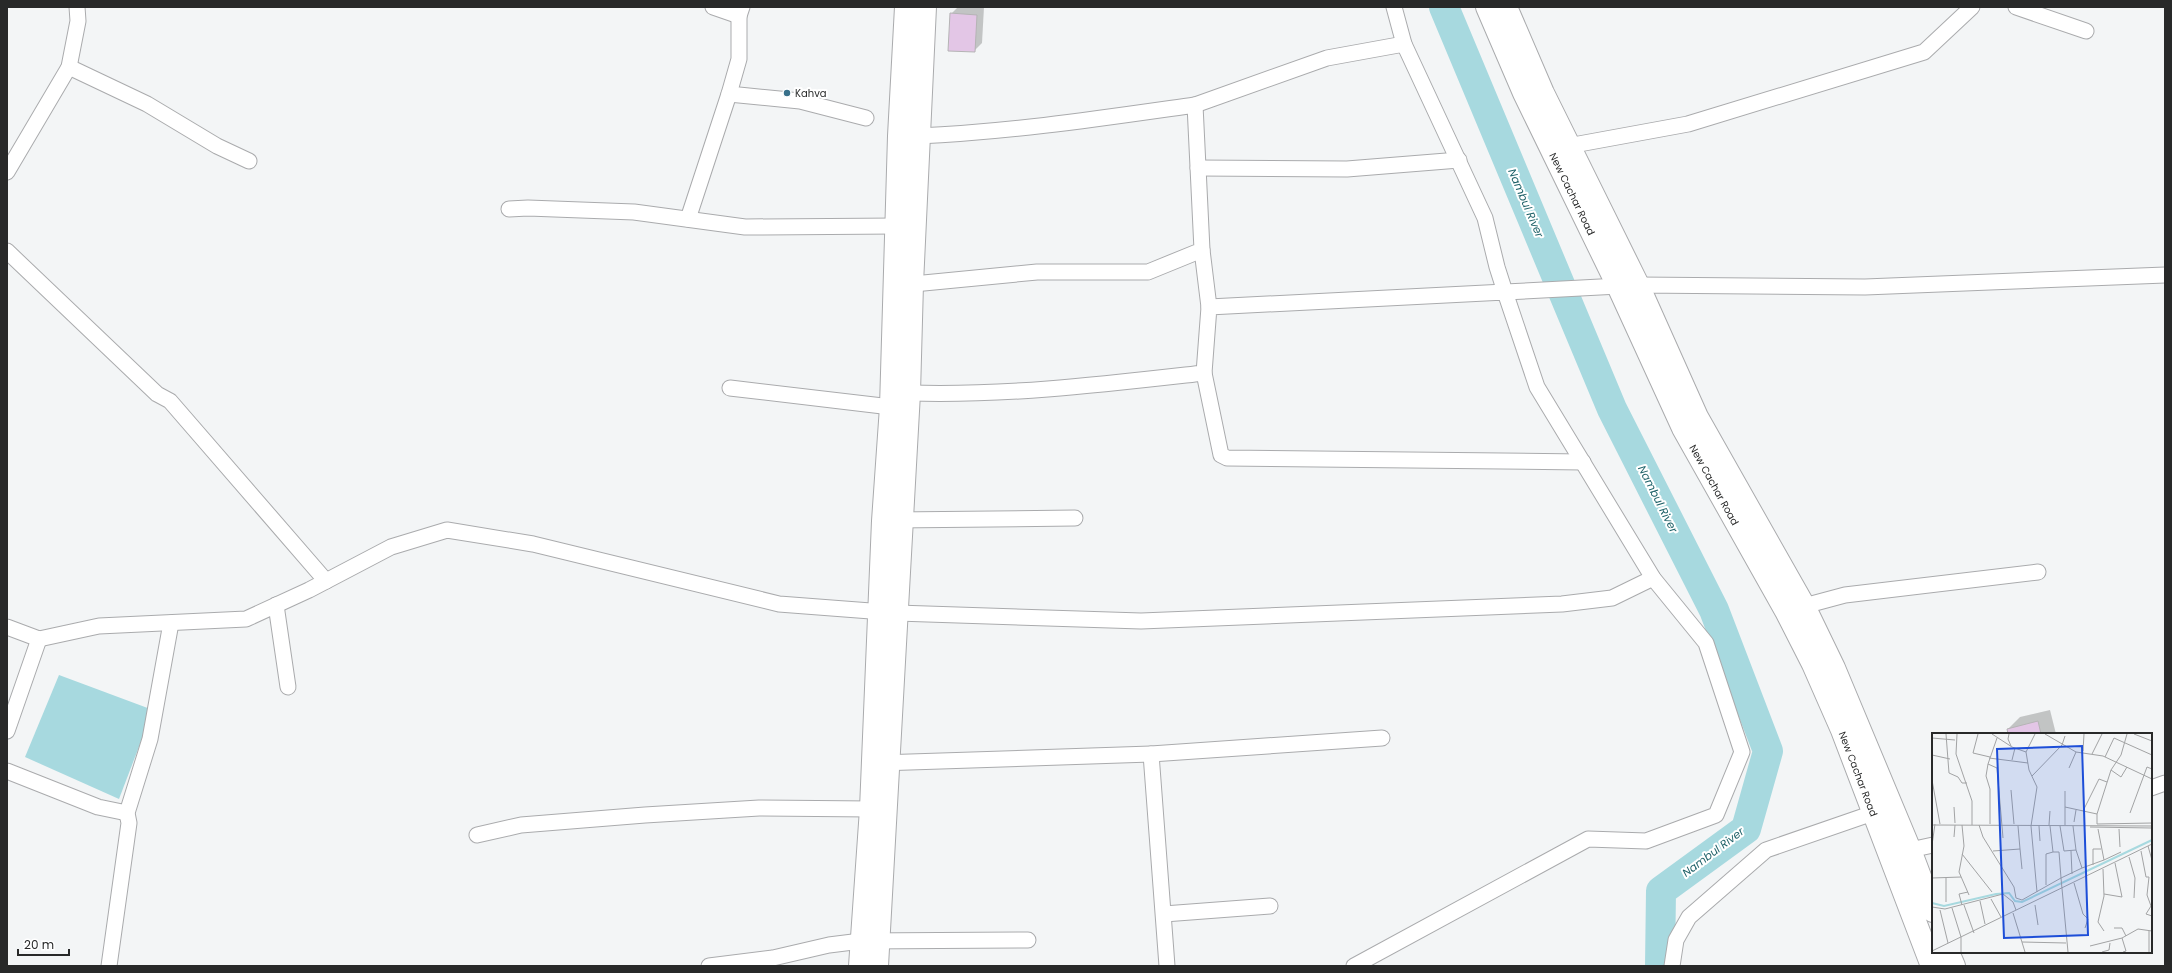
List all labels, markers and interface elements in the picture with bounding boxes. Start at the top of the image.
place label: Kahva [795,86,827,101]
marker: Kahva [782,88,792,98]
street label: New Cachar Road [1545,150,1599,238]
water label: Nambul River [1504,166,1548,241]
street label: New Cachar Road [1686,442,1742,528]
water label: Nambul River [1634,463,1682,536]
street label: New Cachar Road [1835,729,1881,819]
inset map [1932,733,2152,953]
water label: Nambul River [1679,823,1748,880]
scale bar [18,931,69,957]
text: 20 m [24,936,54,953]

